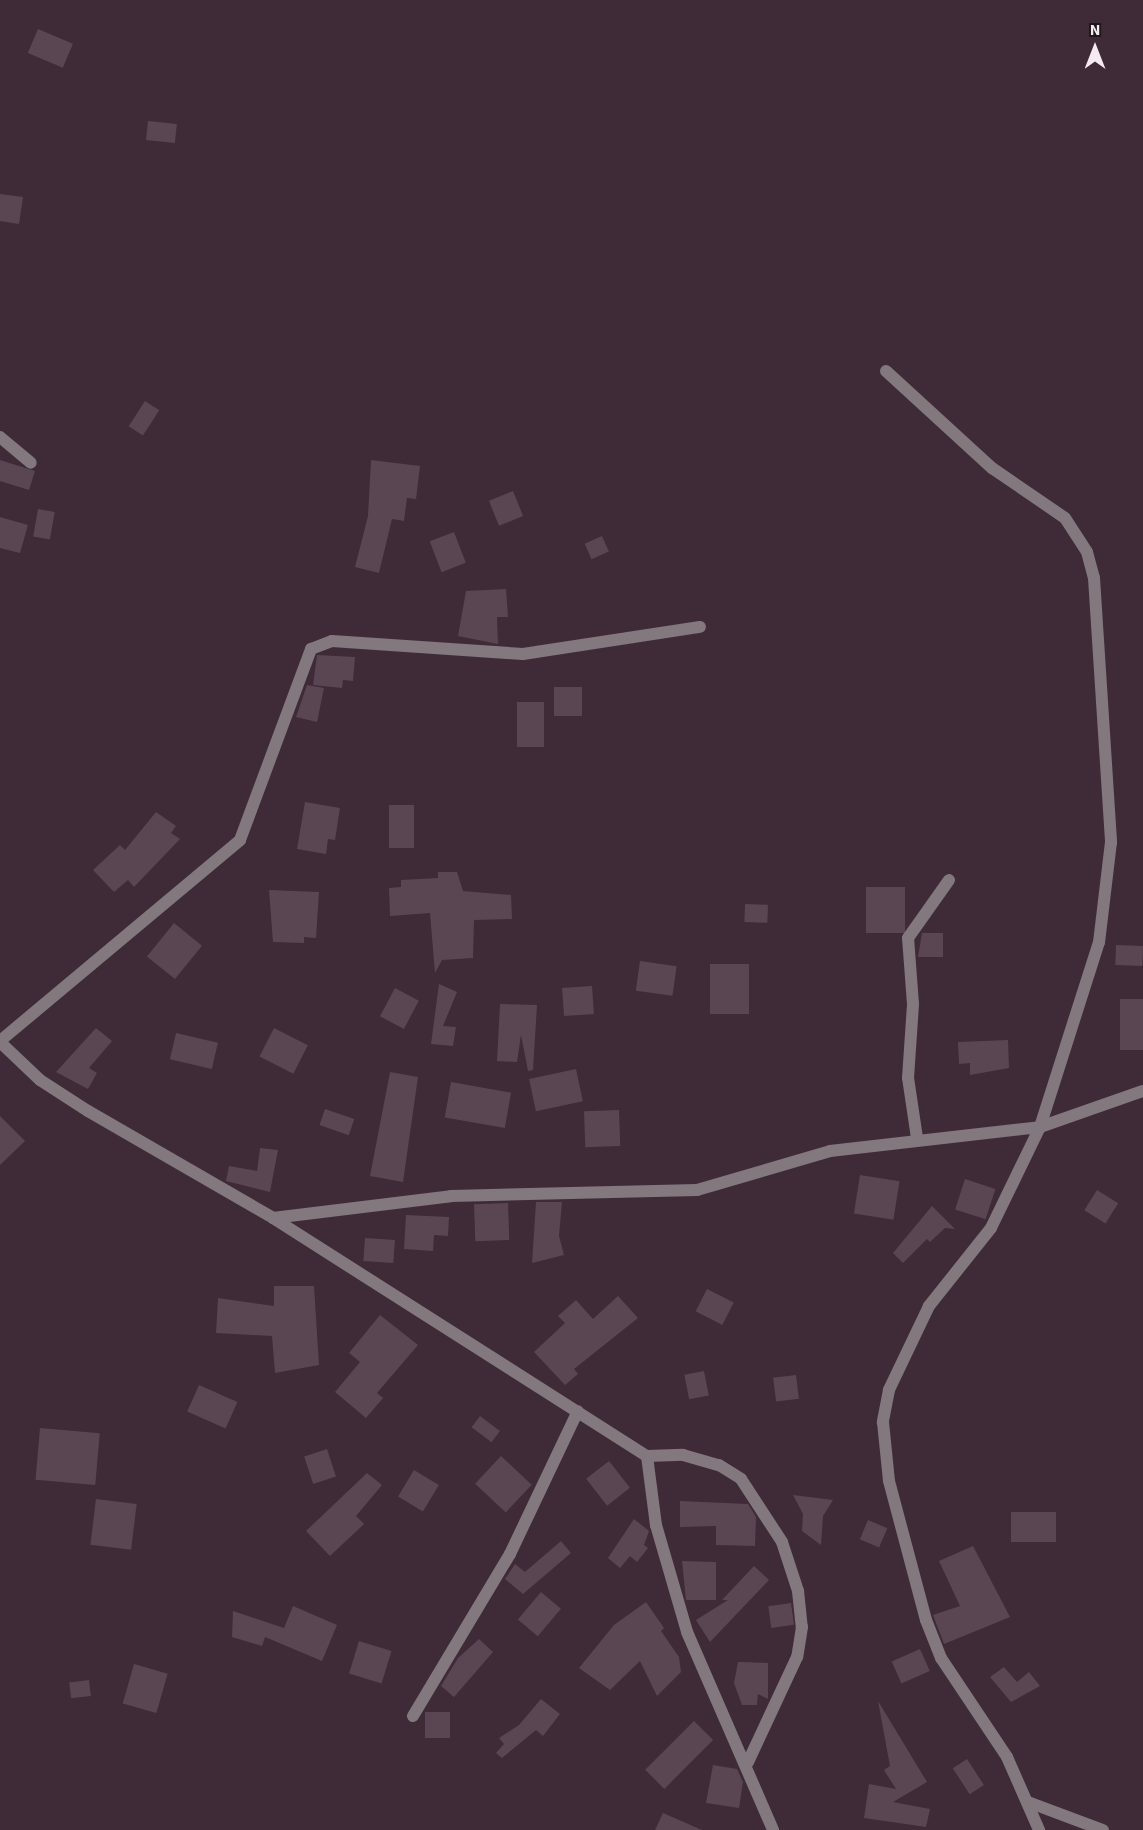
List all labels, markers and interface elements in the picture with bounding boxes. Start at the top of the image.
north arrow [1065,18,1125,78]
text: N [1090,19,1100,41]

